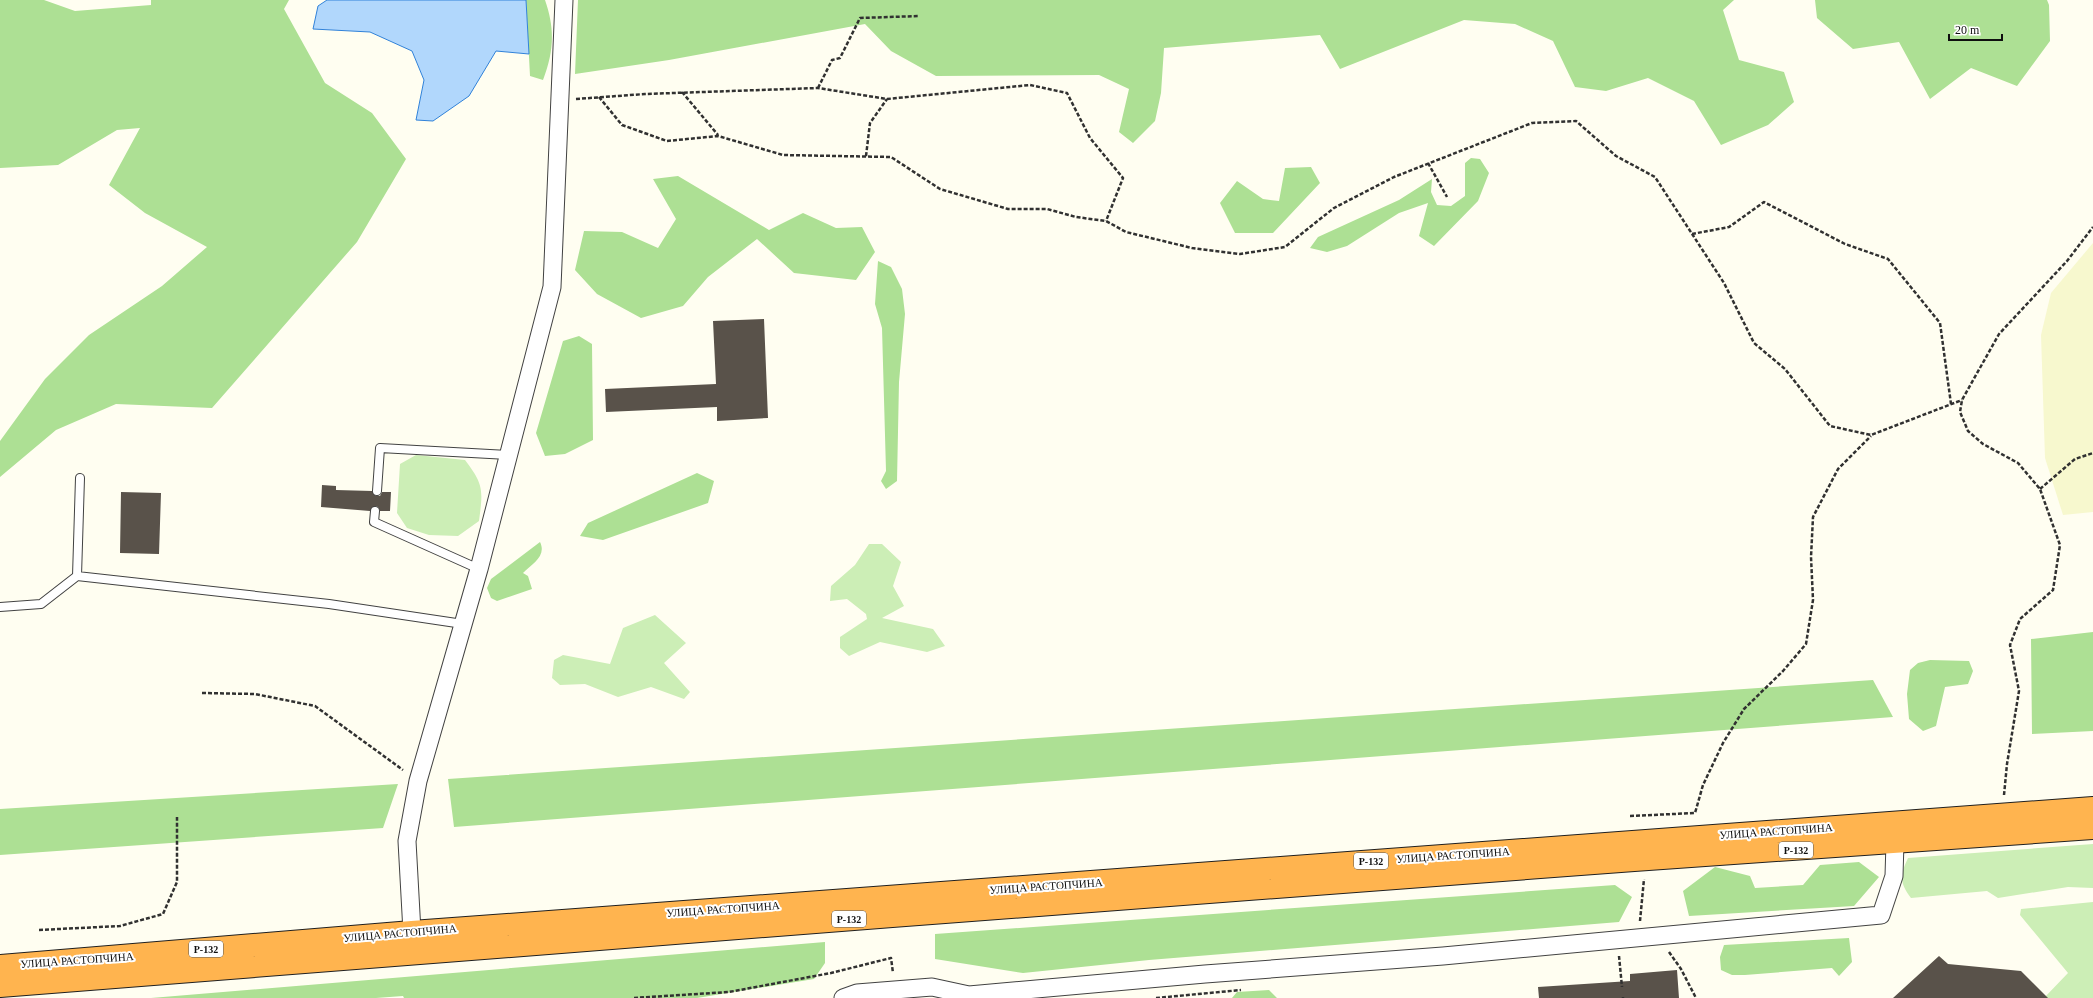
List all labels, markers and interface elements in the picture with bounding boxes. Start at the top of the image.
scale bar [1949,16,2002,42]
text: 20 m [1955,23,1980,37]
street label: УЛИЦА РАСТОПЧИНА [1719,821,1833,841]
road number: Р-132 [1779,842,1813,858]
street label: УЛИЦА РАСТОПЧИНА [1396,845,1510,865]
road number: Р-132 [1354,853,1388,869]
street label: УЛИЦА РАСТОПЧИНА [989,876,1103,896]
street label: УЛИЦА РАСТОПЧИНА [666,899,780,919]
road number: Р-132 [832,911,866,927]
street label: УЛИЦА РАСТОПЧИНА [343,922,457,944]
road number: Р-132 [189,941,223,957]
street label: УЛИЦА РАСТОПЧИНА [20,950,134,970]

